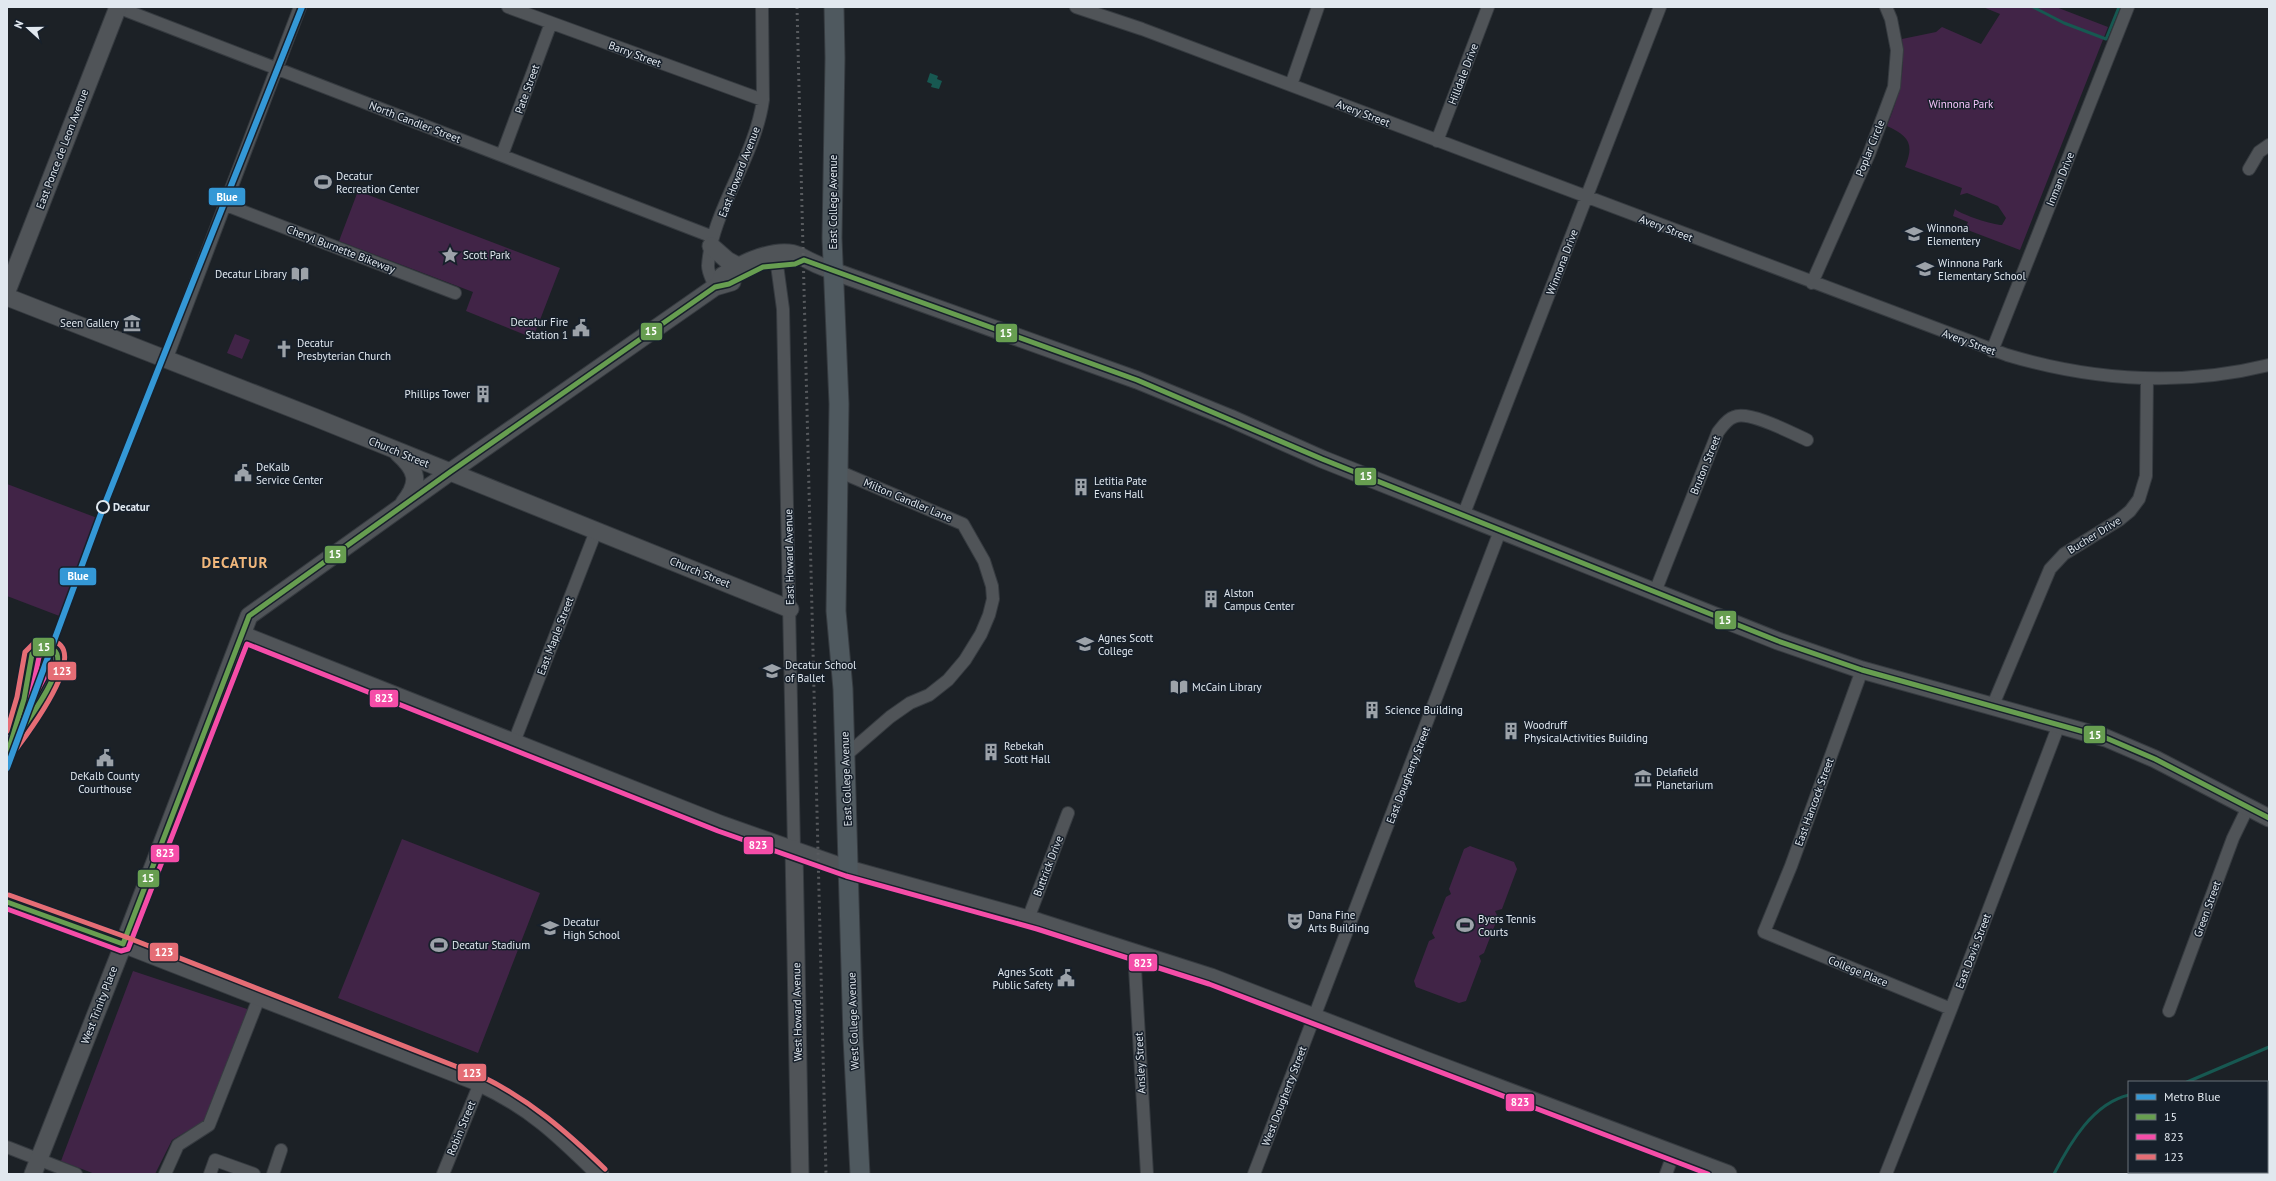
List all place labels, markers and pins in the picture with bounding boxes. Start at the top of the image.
place label: Decatur Recreation Center [336,169,419,196]
sports icon: Decatur Recreation Center [313,172,333,192]
place label: Winnona Elementery [1927,221,1981,248]
school or university icon: Winnona Elementery [1904,224,1924,244]
place icon: Scott Park [440,245,460,265]
place label: Scott Park [463,248,511,262]
place label: Winnona Park Elementary School [1938,256,2026,283]
school or university icon: Winnona Park Elementary School [1915,259,1935,279]
library icon: Decatur Library [290,264,310,284]
place label: Decatur Library [215,267,288,281]
museum icon: Seen Gallery [122,313,142,333]
place label: Decatur Fire Station 1 [511,315,568,342]
place label: Seen Gallery [60,316,120,330]
public building icon: Decatur Fire Station 1 [571,318,591,338]
place label: Decatur Presbyterian Church [297,336,391,363]
church icon: Decatur Presbyterian Church [274,339,294,359]
building icon: Phillips Tower [473,384,493,404]
place label: Phillips Tower [405,387,470,401]
place label: DeKalb Service Center [256,460,323,487]
public building icon: DeKalb Service Center [233,463,253,483]
place label: Letitia Pate Evans Hall [1094,474,1147,501]
building icon: Letitia Pate Evans Hall [1071,477,1091,497]
marker: Decatur [96,500,110,514]
place label: Decatur [113,500,150,514]
place label: Alston Campus Center [1224,586,1295,613]
building icon: Alston Campus Center [1201,589,1221,609]
place label: Agnes Scott College [1098,631,1154,658]
school or university icon: Agnes Scott College [1075,634,1095,654]
place label: Decatur School of Ballet [785,658,857,685]
school or university icon: Decatur School of Ballet [762,661,782,681]
library icon: McCain Library [1169,677,1189,697]
place label: McCain Library [1192,680,1263,694]
building icon: Science Building [1362,700,1382,720]
place label: Science Building [1385,703,1463,717]
place label: Woodruff PhysicalActivities Building [1524,718,1648,745]
building icon: Woodruff PhysicalActivities Building [1501,721,1521,741]
place label: Rebekah Scott Hall [1004,739,1051,766]
building icon: Rebekah Scott Hall [981,742,1001,762]
public building icon: DeKalb County Courthouse [95,748,115,768]
place label: Delafield Planetarium [1656,765,1713,792]
museum icon: Delafield Planetarium [1633,768,1653,788]
place label: DeKalb County Courthouse [70,769,141,796]
place label: Dana Fine Arts Building [1308,908,1369,935]
theatre icon: Dana Fine Arts Building [1285,911,1305,931]
place label: Byers Tennis Courts [1478,912,1536,939]
place label: Decatur High School [563,915,621,942]
sports icon: Byers Tennis Courts [1455,915,1475,935]
school or university icon: Decatur High School [540,918,560,938]
sports icon: Decatur Stadium [429,935,449,955]
place label: Decatur Stadium [452,938,530,952]
place label: Agnes Scott Public Safety [992,965,1054,992]
public building icon: Agnes Scott Public Safety [1056,968,1076,988]

